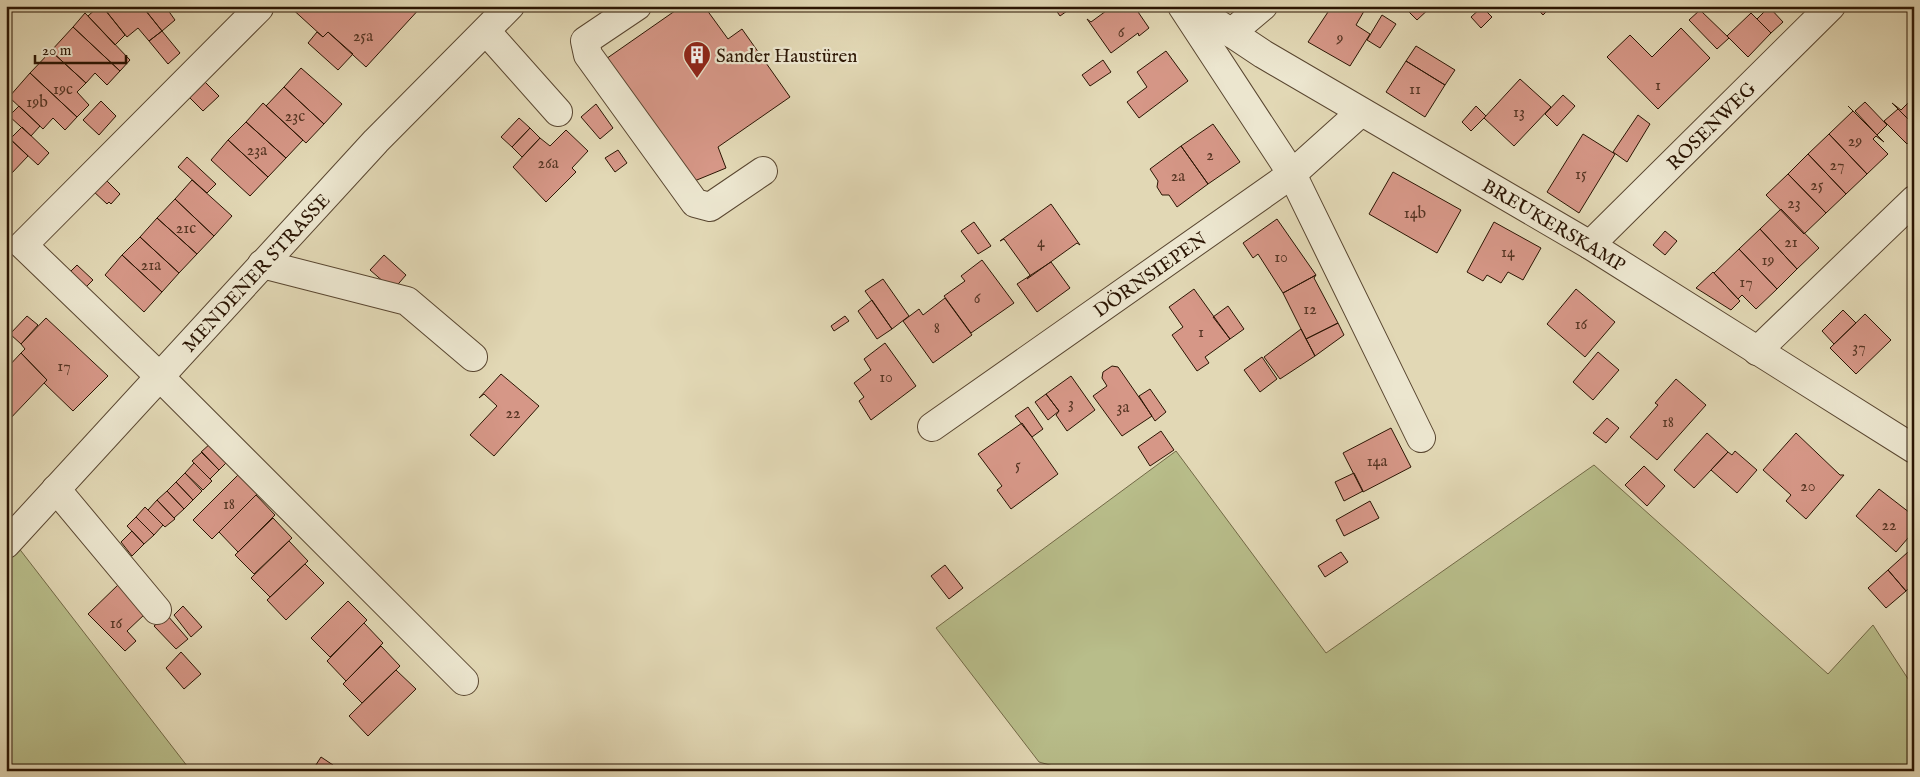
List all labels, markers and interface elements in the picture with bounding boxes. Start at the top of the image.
house number: 6 [1118,23,1125,43]
house number: 25a [353,27,373,47]
house number: 9 [1336,29,1344,49]
scale bar [35,32,126,64]
building icon: Sander Haustüren [682,40,712,79]
text: 20 m [42,41,72,60]
place label: Sander Haustüren [716,45,857,69]
house number: 1 [1655,76,1661,96]
street label: ROSENWEG [1663,77,1762,176]
house number: 19c [53,80,73,100]
house number: 11 [1409,80,1421,100]
house number: 19b [26,93,48,113]
house number: 13 [1513,103,1525,123]
house number: 23c [285,107,305,127]
house number: 29 [1848,132,1862,152]
house number: 23a [247,141,267,161]
house number: 2 [1206,146,1214,166]
house number: 26a [537,154,559,174]
house number: 27 [1830,156,1844,176]
house number: 15 [1575,165,1587,185]
house number: 2a [1171,167,1185,187]
street label: BREUKERSKAMP [1477,175,1629,278]
house number: 25 [1810,176,1824,196]
street label: MENDENER STRASSE [178,189,336,358]
house number: 23 [1787,194,1801,214]
house number: 14b [1404,204,1427,224]
house number: 21c [176,219,196,239]
street label: DÖRNSIEPEN [1089,228,1212,324]
house number: 4 [1037,233,1045,253]
house number: 21 [1784,233,1798,253]
house number: 14 [1501,243,1515,263]
house number: 10 [1274,248,1288,268]
house number: 19 [1762,251,1774,271]
house number: 21a [141,256,161,276]
house number: 17 [1739,273,1753,293]
house number: 6 [974,289,981,309]
house number: 12 [1303,300,1317,320]
house number: 16 [1575,315,1588,335]
house number: 8 [934,319,940,339]
house number: 1 [1198,323,1204,343]
house number: 37 [1852,338,1866,358]
house number: 17 [57,357,71,377]
house number: 10 [879,368,893,388]
house number: 3 [1068,394,1074,414]
house number: 3a [1117,398,1130,418]
house number: 22 [505,404,521,424]
house number: 18 [1662,413,1674,433]
house number: 14a [1367,452,1387,472]
house number: 5 [1015,456,1021,476]
house number: 20 [1800,477,1816,497]
house number: 18 [223,495,235,515]
house number: 22 [1881,516,1897,536]
house number: 16 [110,614,123,634]

